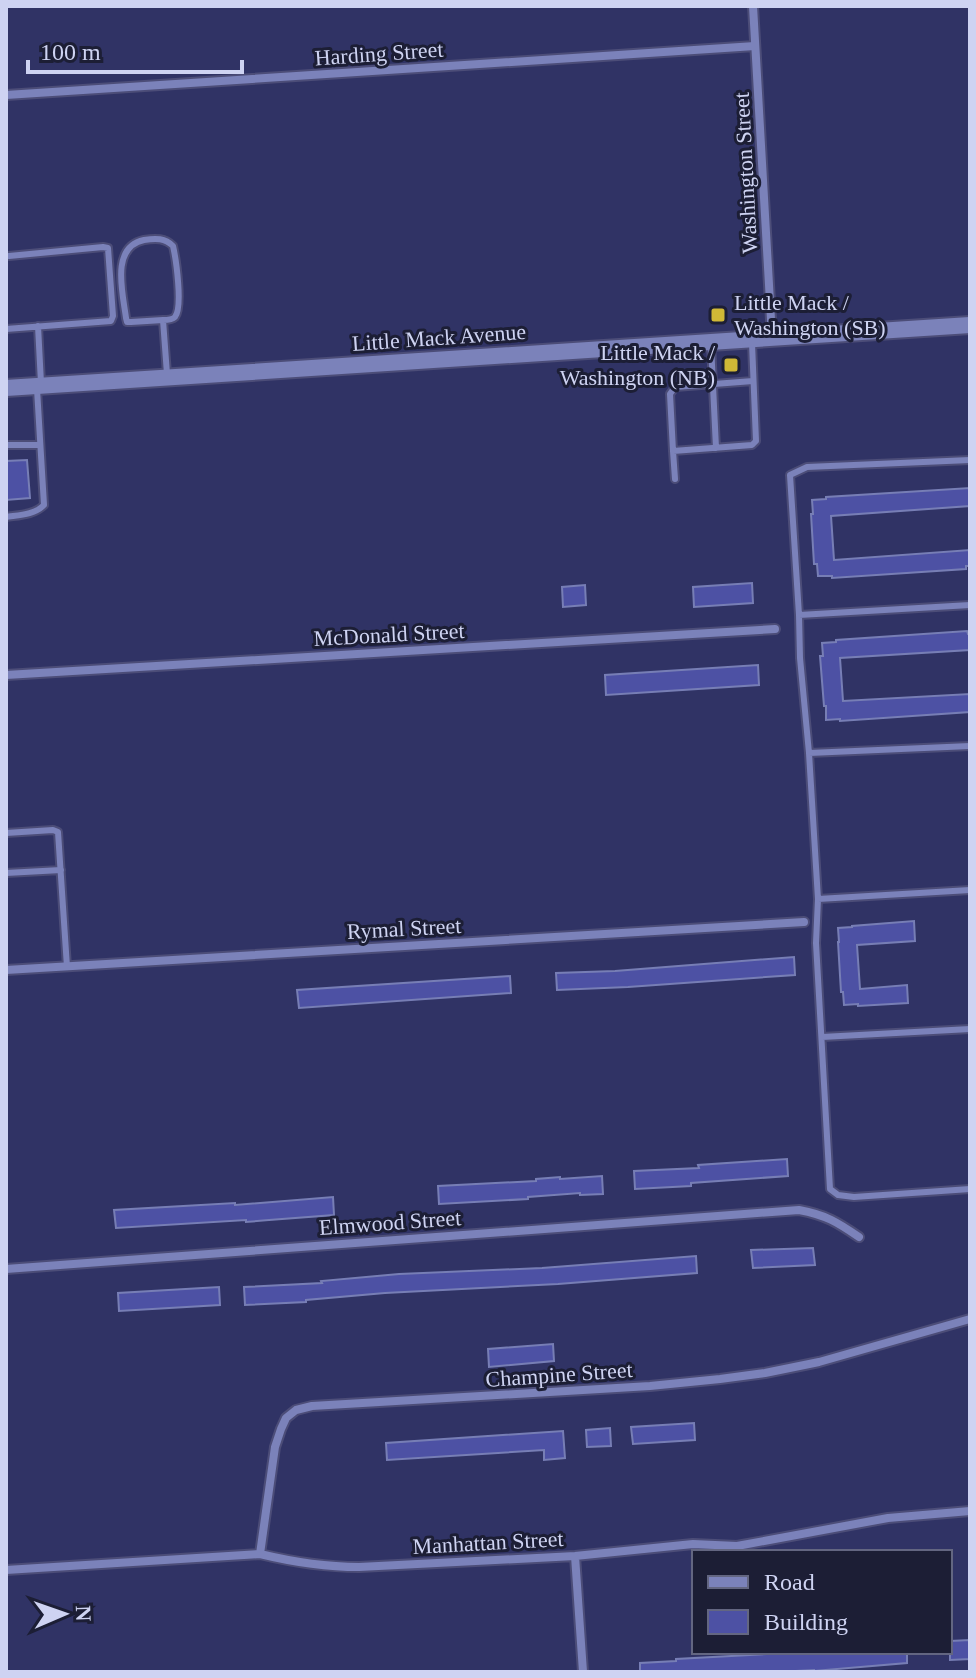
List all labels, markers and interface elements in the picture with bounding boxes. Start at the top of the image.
scale bar [28,24,242,74]
street label: Harding Street [314,37,444,70]
text: 100 m [40,39,101,65]
street label: Washington Street [729,92,762,254]
place label: Little Mack / Washington (SB) [734,290,886,340]
marker: Little Mack / Washington (SB) [709,306,727,324]
street label: Little Mack Avenue [351,319,527,356]
place label: Little Mack / Washington (NB) [560,340,716,390]
marker: Little Mack / Washington (NB) [722,356,740,374]
street label: McDonald Street [313,618,465,651]
street label: Rymal Street [346,913,462,944]
street label: Elmwood Street [318,1205,462,1240]
street label: Champine Street [485,1357,633,1392]
street label: Manhattan Street [412,1526,564,1559]
legend [692,1550,952,1654]
text: Road [764,1569,815,1595]
north arrow [24,1574,104,1654]
text: N [71,1605,96,1622]
text: Building [764,1609,848,1635]

